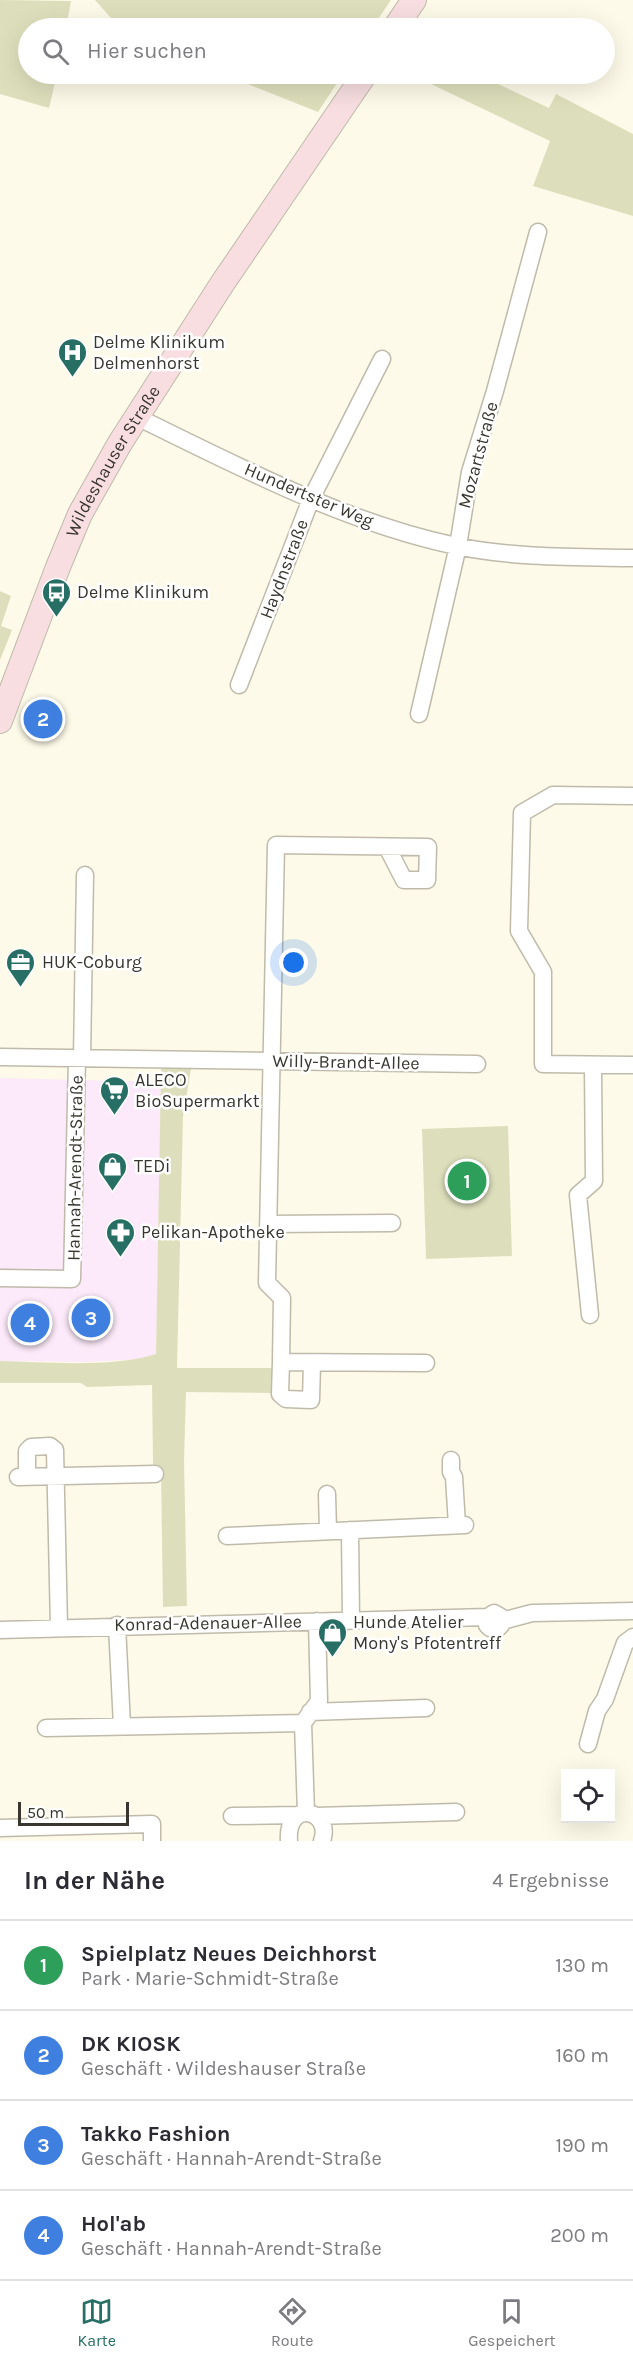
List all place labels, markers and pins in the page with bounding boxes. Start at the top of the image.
place label: Delme Klinikum Delmenhorst [93,331,225,374]
hospital icon: Delme Klinikum Delmenhorst [56,336,88,378]
bus stop icon: Delme Klinikum [40,576,72,618]
place label: Delme Klinikum [77,581,209,603]
pin: 2 [24,696,63,742]
office icon: HUK-Coburg [5,946,37,988]
place label: HUK-Coburg [42,951,142,973]
place label: ALECO BioSupermarkt [135,1069,260,1112]
supermarket icon: ALECO BioSupermarkt [98,1074,130,1116]
shop icon: TEDi [97,1150,129,1192]
place label: TEDi [134,1155,170,1177]
pin: 1 [448,1158,486,1204]
pharmacy icon: Pelikan-Apotheke [104,1216,136,1258]
place label: Pelikan-Apotheke [141,1221,285,1243]
pin: 3 [72,1296,110,1340]
pin: 4 [10,1300,50,1346]
place label: Hunde Atelier Mony's Pfotentreff [353,1611,502,1654]
shop icon: Hunde Atelier Mony's Pfotentreff [316,1616,348,1658]

